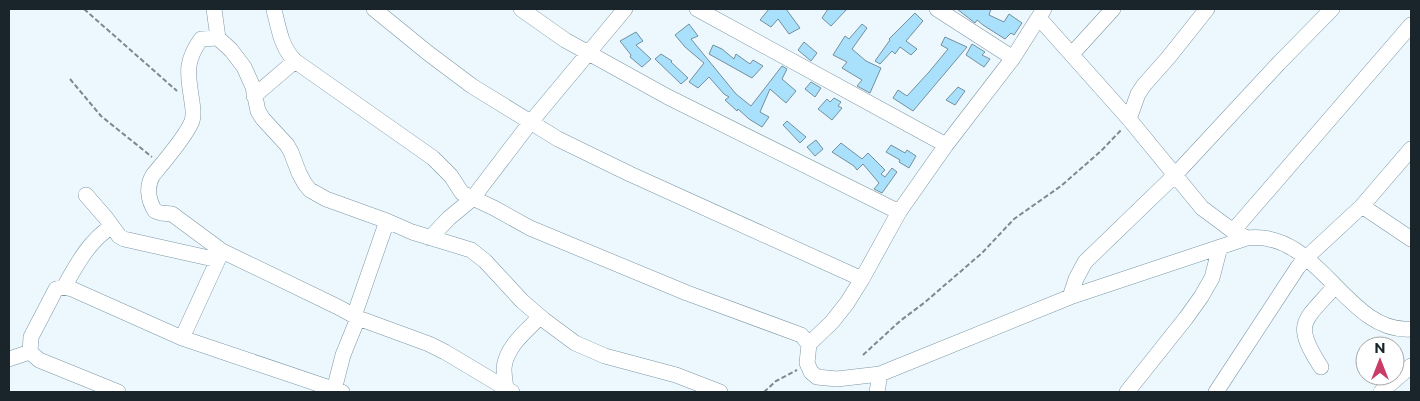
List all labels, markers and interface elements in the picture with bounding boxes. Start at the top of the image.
north arrow [1355,336,1405,386]
text: N [1374,339,1386,357]

